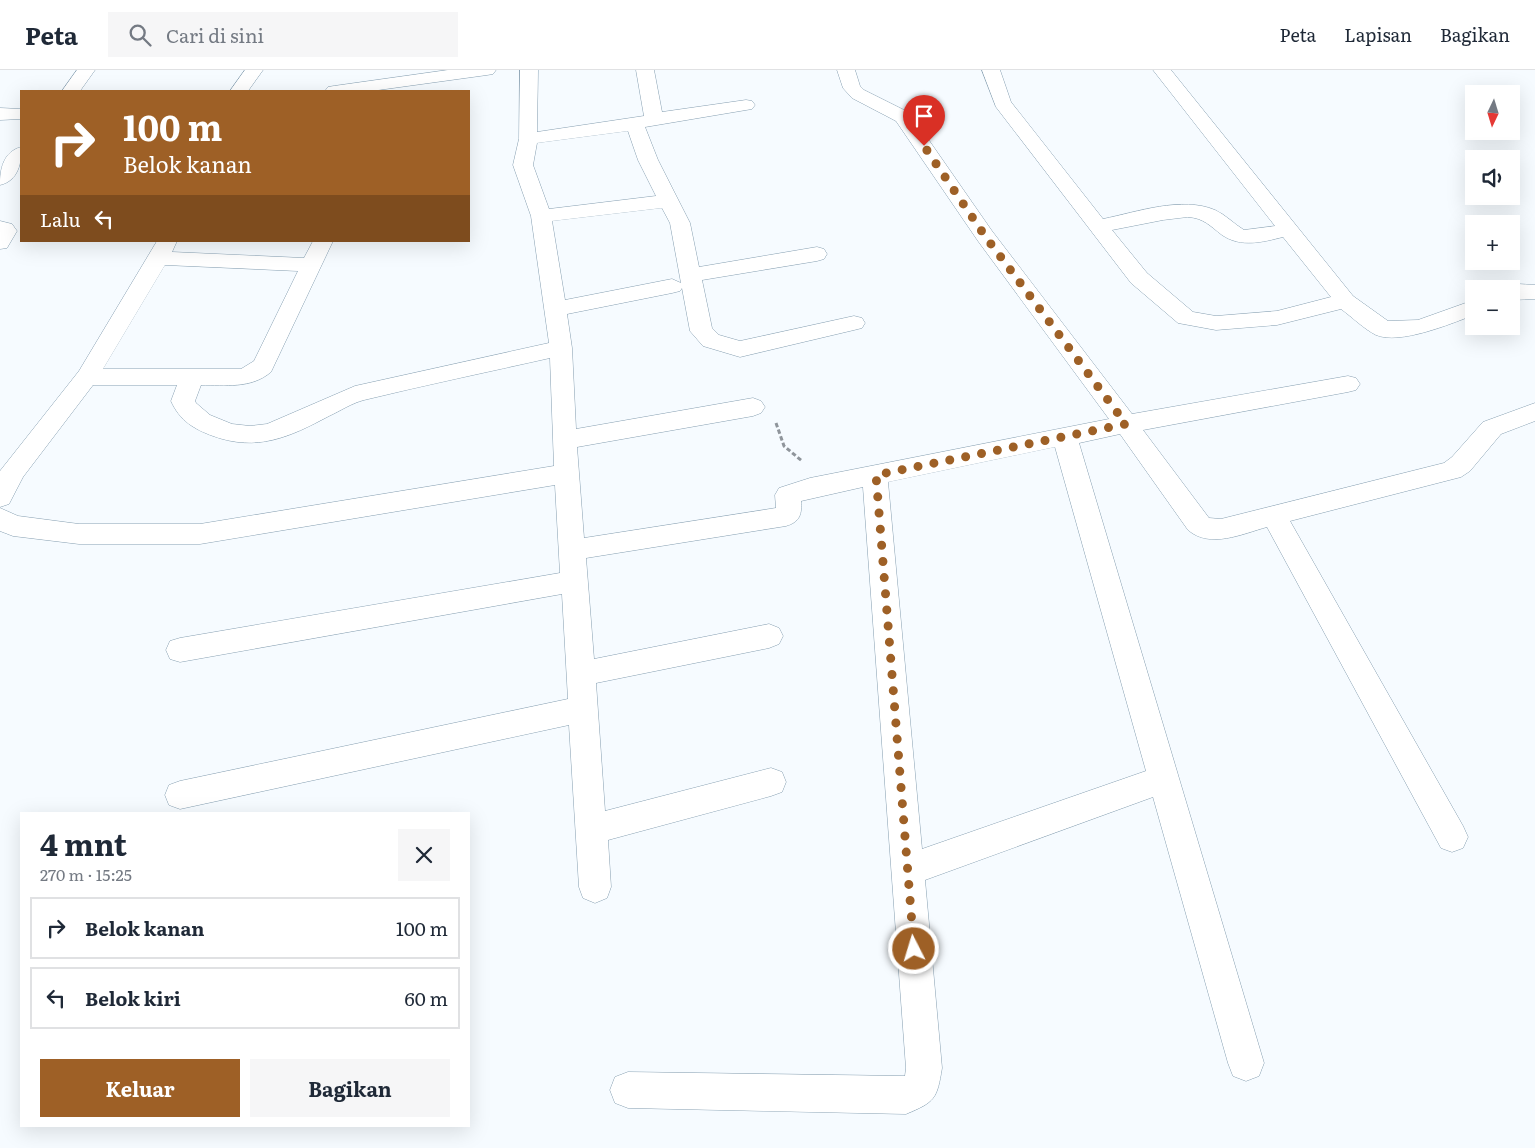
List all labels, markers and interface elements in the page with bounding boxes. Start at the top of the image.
search box [108,12,458,57]
text: Peta [25,17,78,52]
icon: search [126,21,154,49]
text: Cari di sini [166,21,264,49]
text: Peta [1280,21,1316,48]
text: Lapisan [1344,21,1412,48]
text: Bagikan [1440,21,1510,48]
north arrow [1465,85,1520,140]
map controls [1465,85,1520,335]
pin [903,95,945,146]
text: 100 m [123,100,223,152]
icon: arrive [910,102,938,130]
icon: right [40,110,105,175]
text: Belok kanan [123,147,252,180]
button: sound [1465,150,1520,205]
text: Lalu [40,205,80,233]
icon: left [90,205,118,233]
button: + [1465,215,1520,270]
button: − [1465,280,1520,335]
text: 4 mnt [40,821,127,865]
button: close [398,829,450,881]
text: 270 m · 15:25 [40,862,132,886]
icon: right [42,914,70,942]
text: Belok kanan [85,914,204,942]
text: 100 m [396,914,448,942]
position arrow [887,922,939,974]
icon: left [42,984,70,1012]
text: Belok kiri [85,984,181,1012]
text: 60 m [405,984,448,1012]
button: Keluar [40,1059,240,1117]
button: Bagikan [250,1059,450,1117]

